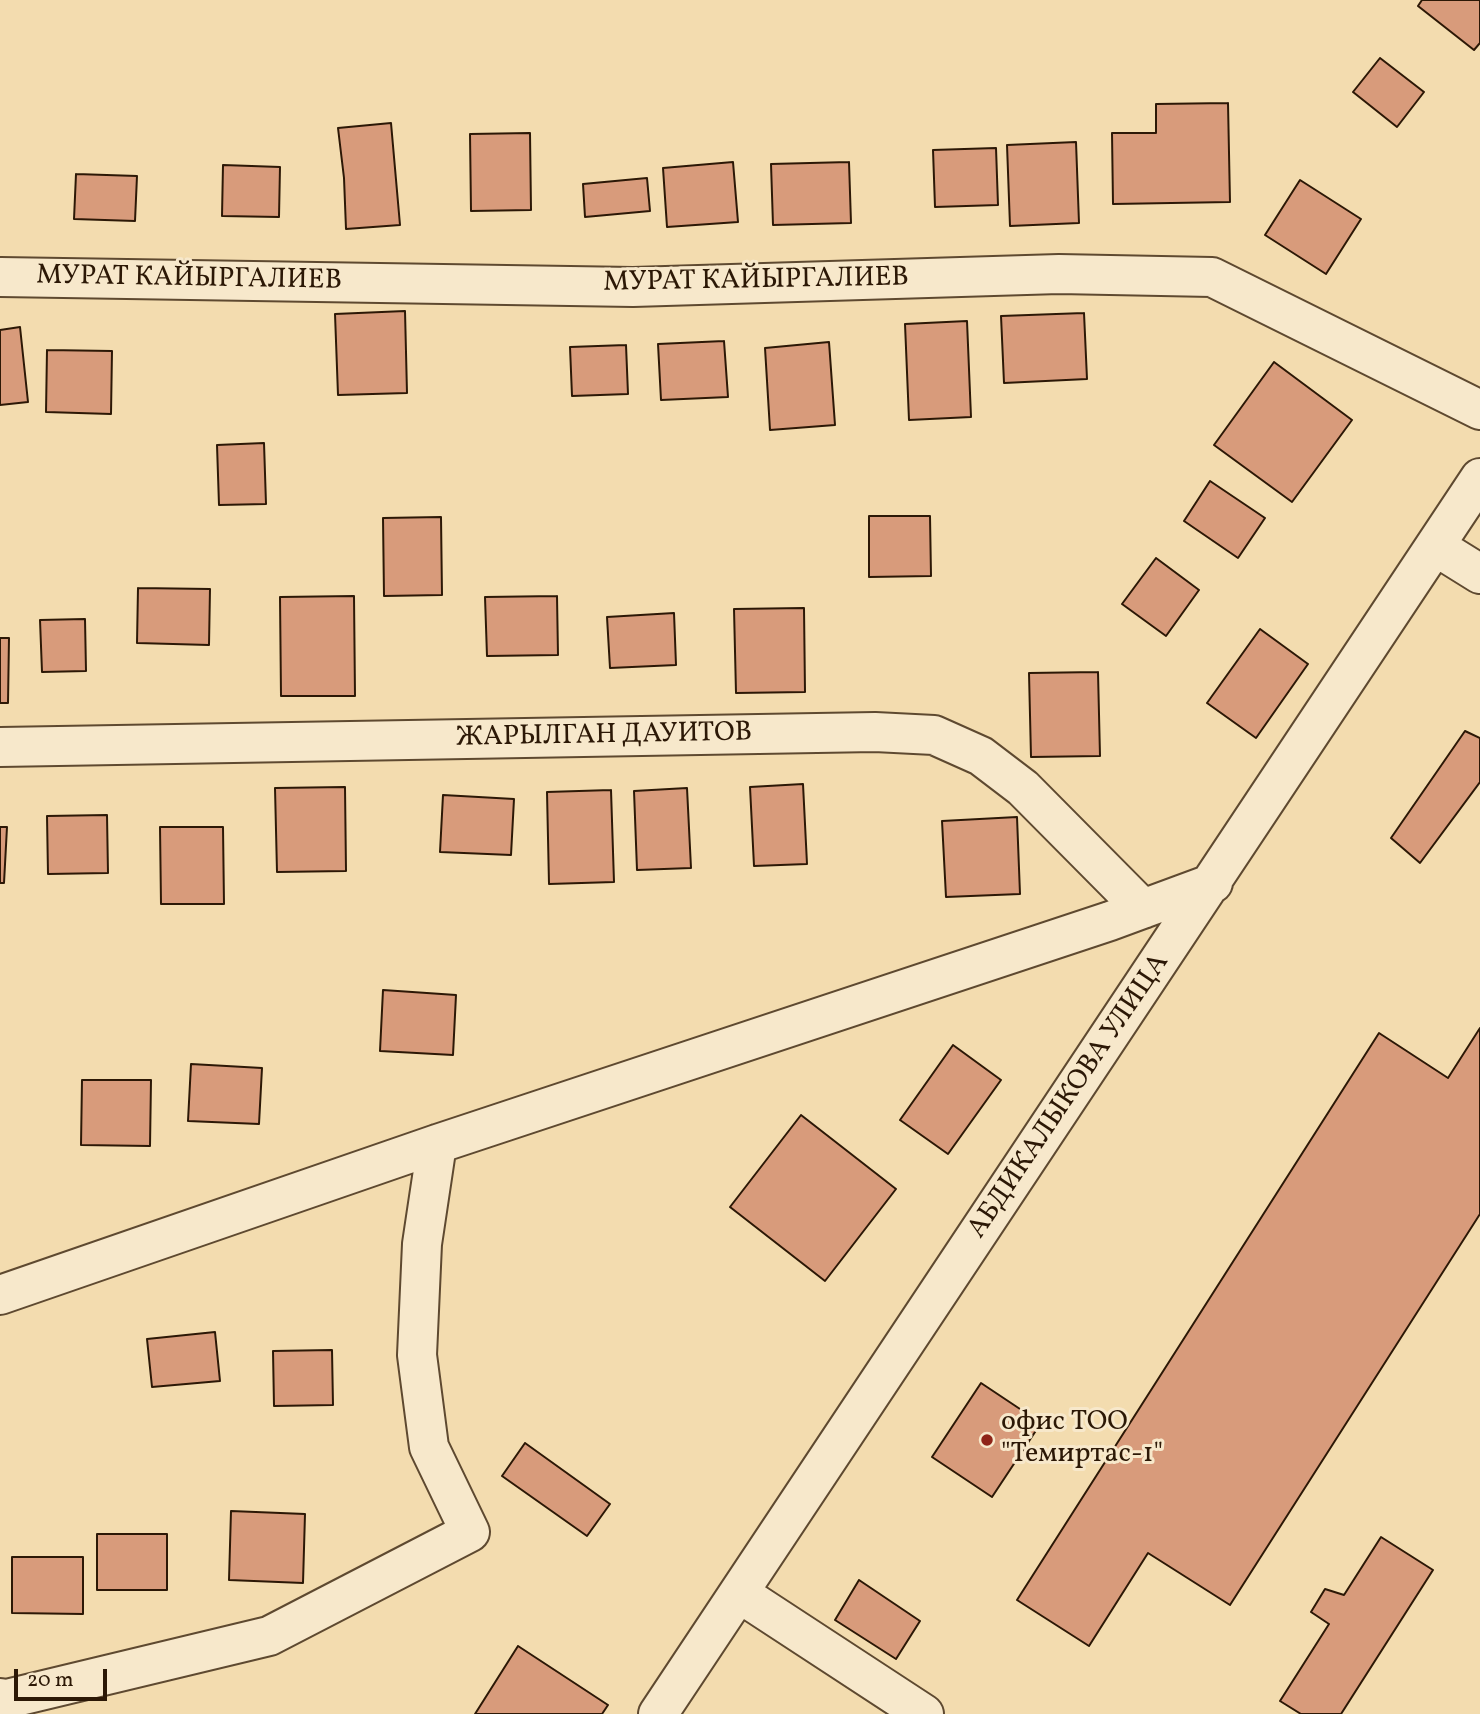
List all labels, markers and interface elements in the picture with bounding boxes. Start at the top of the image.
street label: МУРАТ КАЙЫРГАЛИЕВ [36,261,342,299]
street label: МУРАТ КАЙЫРГАЛИЕВ [603,263,909,301]
street label: ЖАРЫЛГАН ДАУИТОВ [456,718,752,756]
street label: АБДИКАЛЫКОВА УЛИЦА [962,948,1178,1246]
place label: офис ТОО "Темиртас-1" [1001,1407,1163,1473]
marker: офис ТОО "Темиртас-1" [979,1432,995,1448]
scale bar [18,1654,110,1698]
text: 20 m [27,1666,73,1695]

